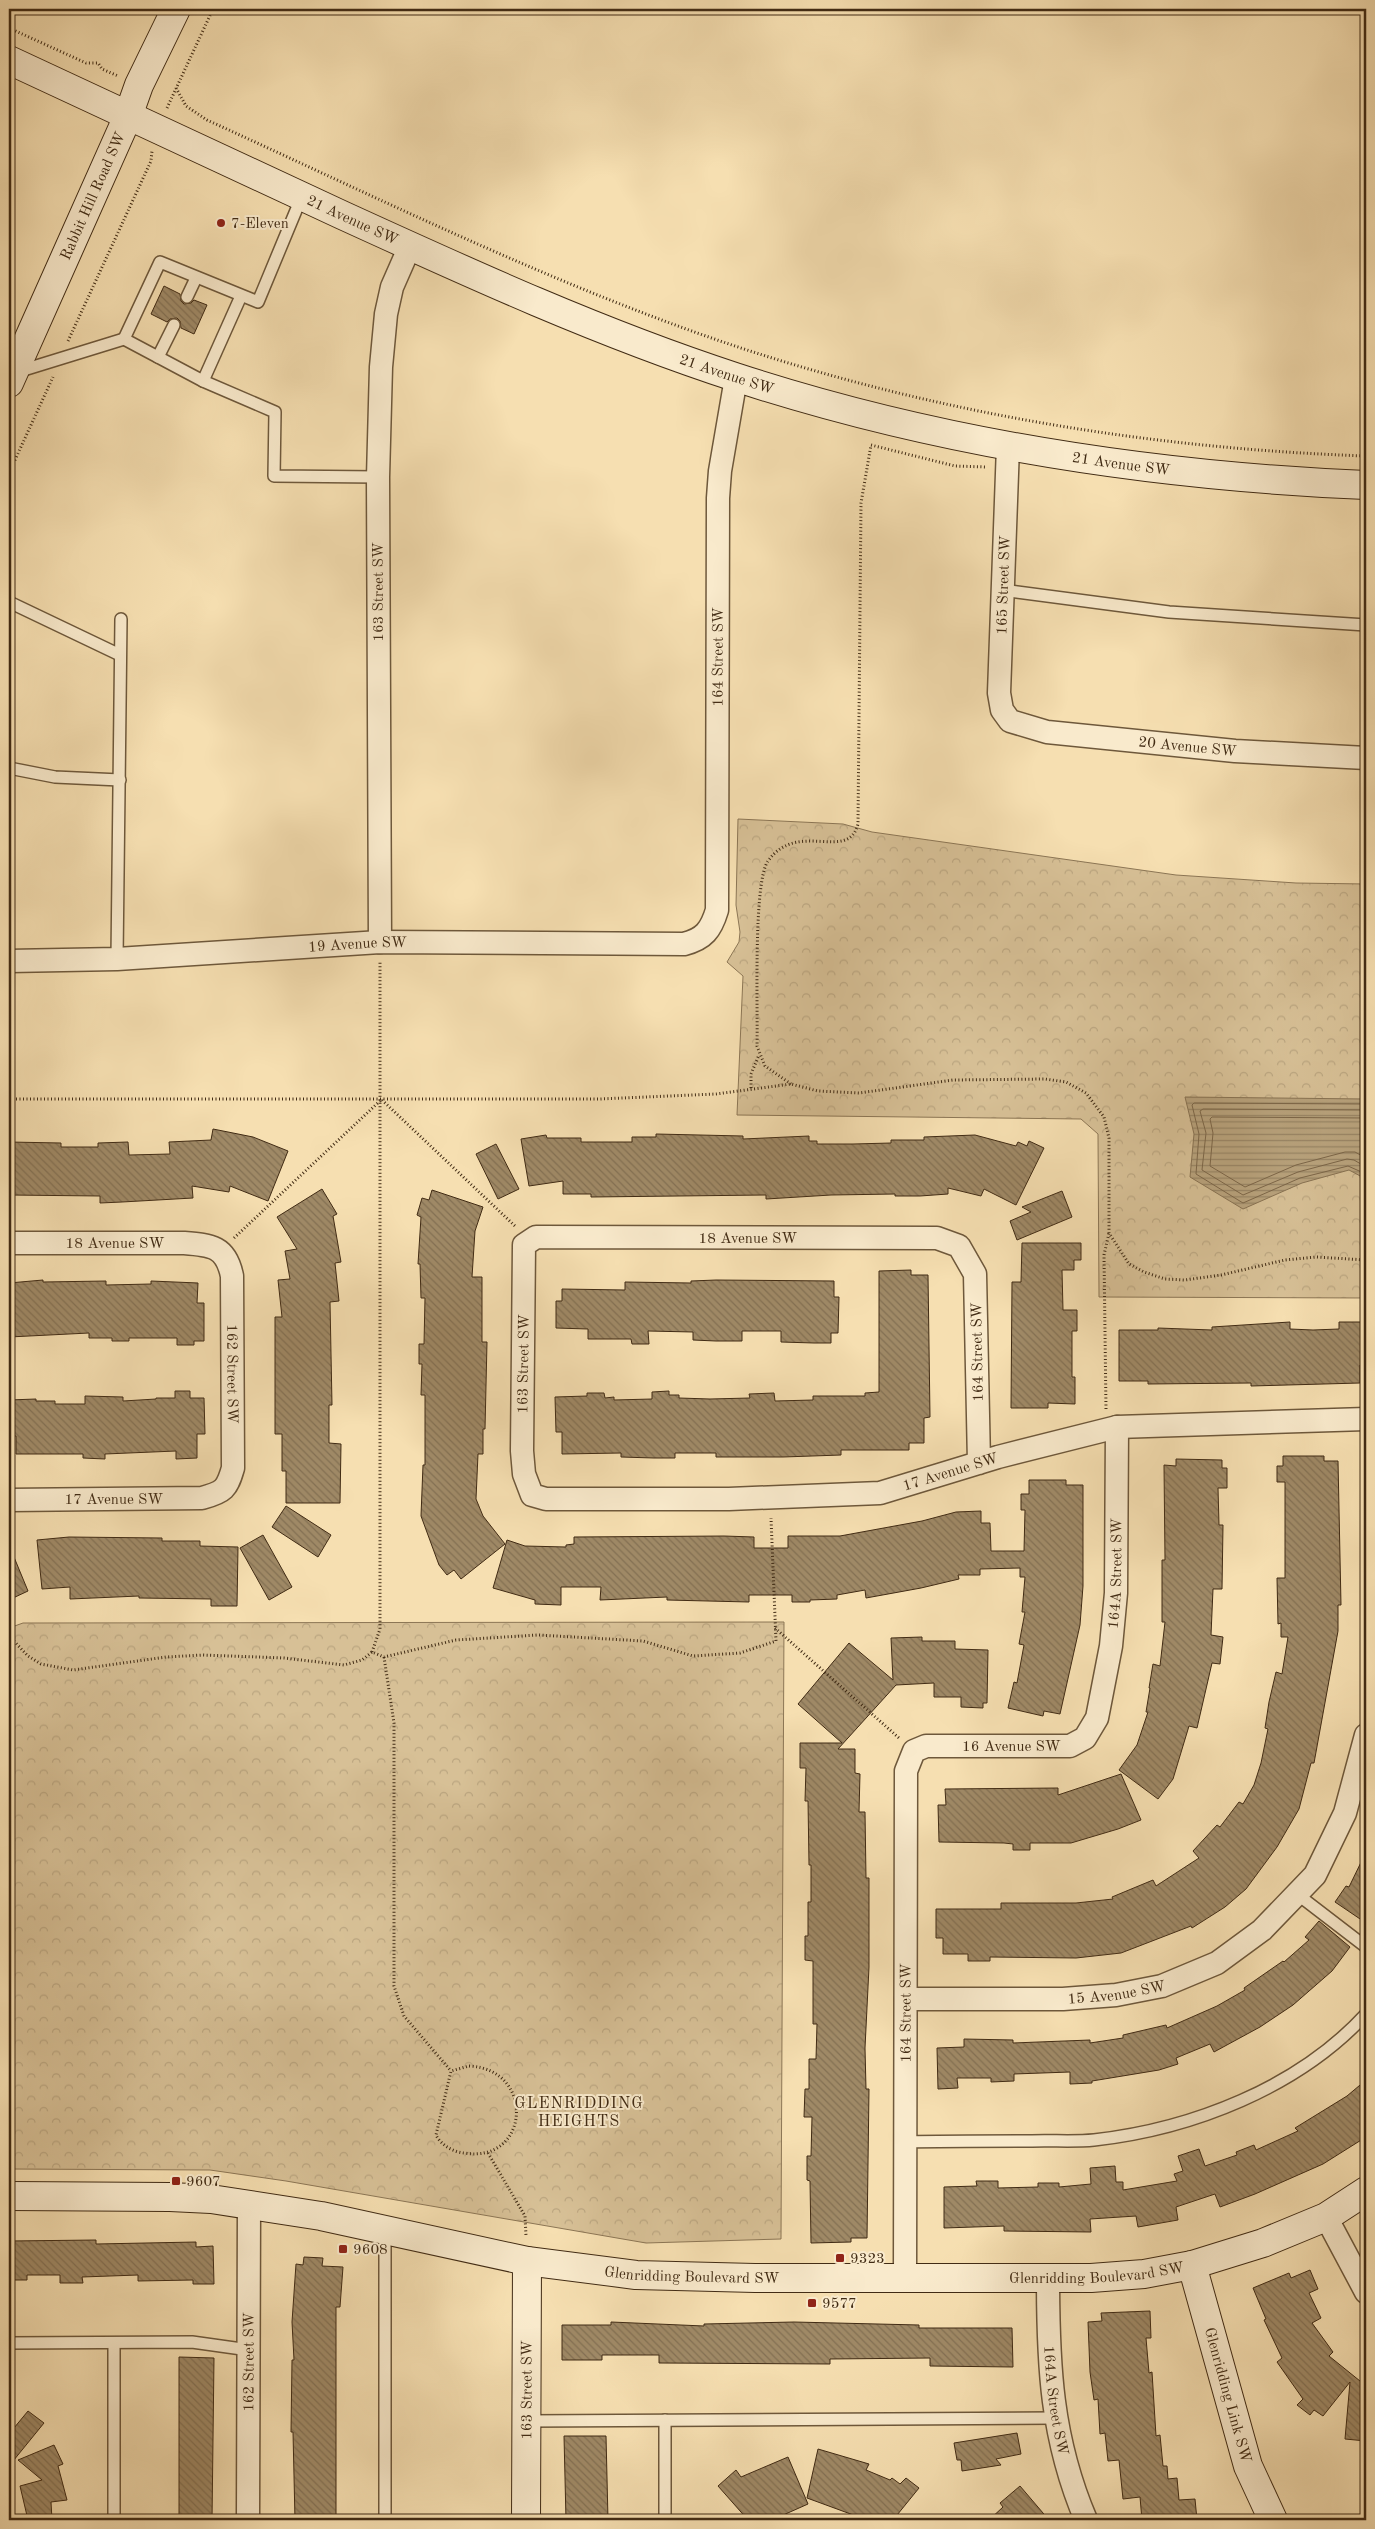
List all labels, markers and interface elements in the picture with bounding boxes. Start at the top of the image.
street label: Rabbit Hill Road SW [59,130,129,263]
street label: 21 Avenue SW [304,194,400,249]
marker: 7-Eleven [215,217,227,229]
place label: 7-Eleven [231,217,289,232]
street label: 21 Avenue SW [677,353,776,398]
street label: 21 Avenue SW [1071,451,1171,479]
street label: 165 Street SW [995,535,1014,635]
street label: 163 Street SW [372,542,387,642]
street label: 164 Street SW [711,607,727,707]
street label: 20 Avenue SW [1138,735,1237,760]
street label: 19 Avenue SW [308,936,407,956]
street label: 18 Avenue SW [699,1232,797,1247]
street label: 18 Avenue SW [66,1237,164,1252]
street label: 164 Street SW [970,1302,987,1402]
street label: 163 Street SW [516,1314,533,1414]
street label: 162 Street SW [223,1324,239,1424]
street label: 17 Avenue SW [901,1451,1000,1495]
street label: 17 Avenue SW [65,1493,163,1508]
street label: 164A Street SW [1107,1518,1125,1630]
street label: 16 Avenue SW [962,1740,1061,1755]
street label: 164 Street SW [899,1963,915,2063]
street label: 15 Avenue SW [1067,1979,1167,2008]
district label: GLENRIDDING HEIGHTS [514,2096,644,2130]
marker: 9607 [170,2175,182,2187]
place label: 9607 [186,2175,221,2190]
marker: 9608 [337,2243,349,2255]
place label: 9608 [353,2243,388,2258]
marker: 9323 [834,2252,846,2264]
place label: 9323 [850,2252,885,2267]
street label: Glenridding Boulevard SW [1009,2261,1185,2287]
street label: Glenridding Boulevard SW [603,2265,780,2287]
marker: 9577 [806,2297,818,2309]
place label: 9577 [822,2297,857,2312]
street label: 162 Street SW [242,2312,258,2412]
street label: Glenridding Link SW [1201,2326,1253,2465]
street label: 163 Street SW [520,2340,536,2440]
street label: 164A Street SW [1040,2345,1070,2457]

